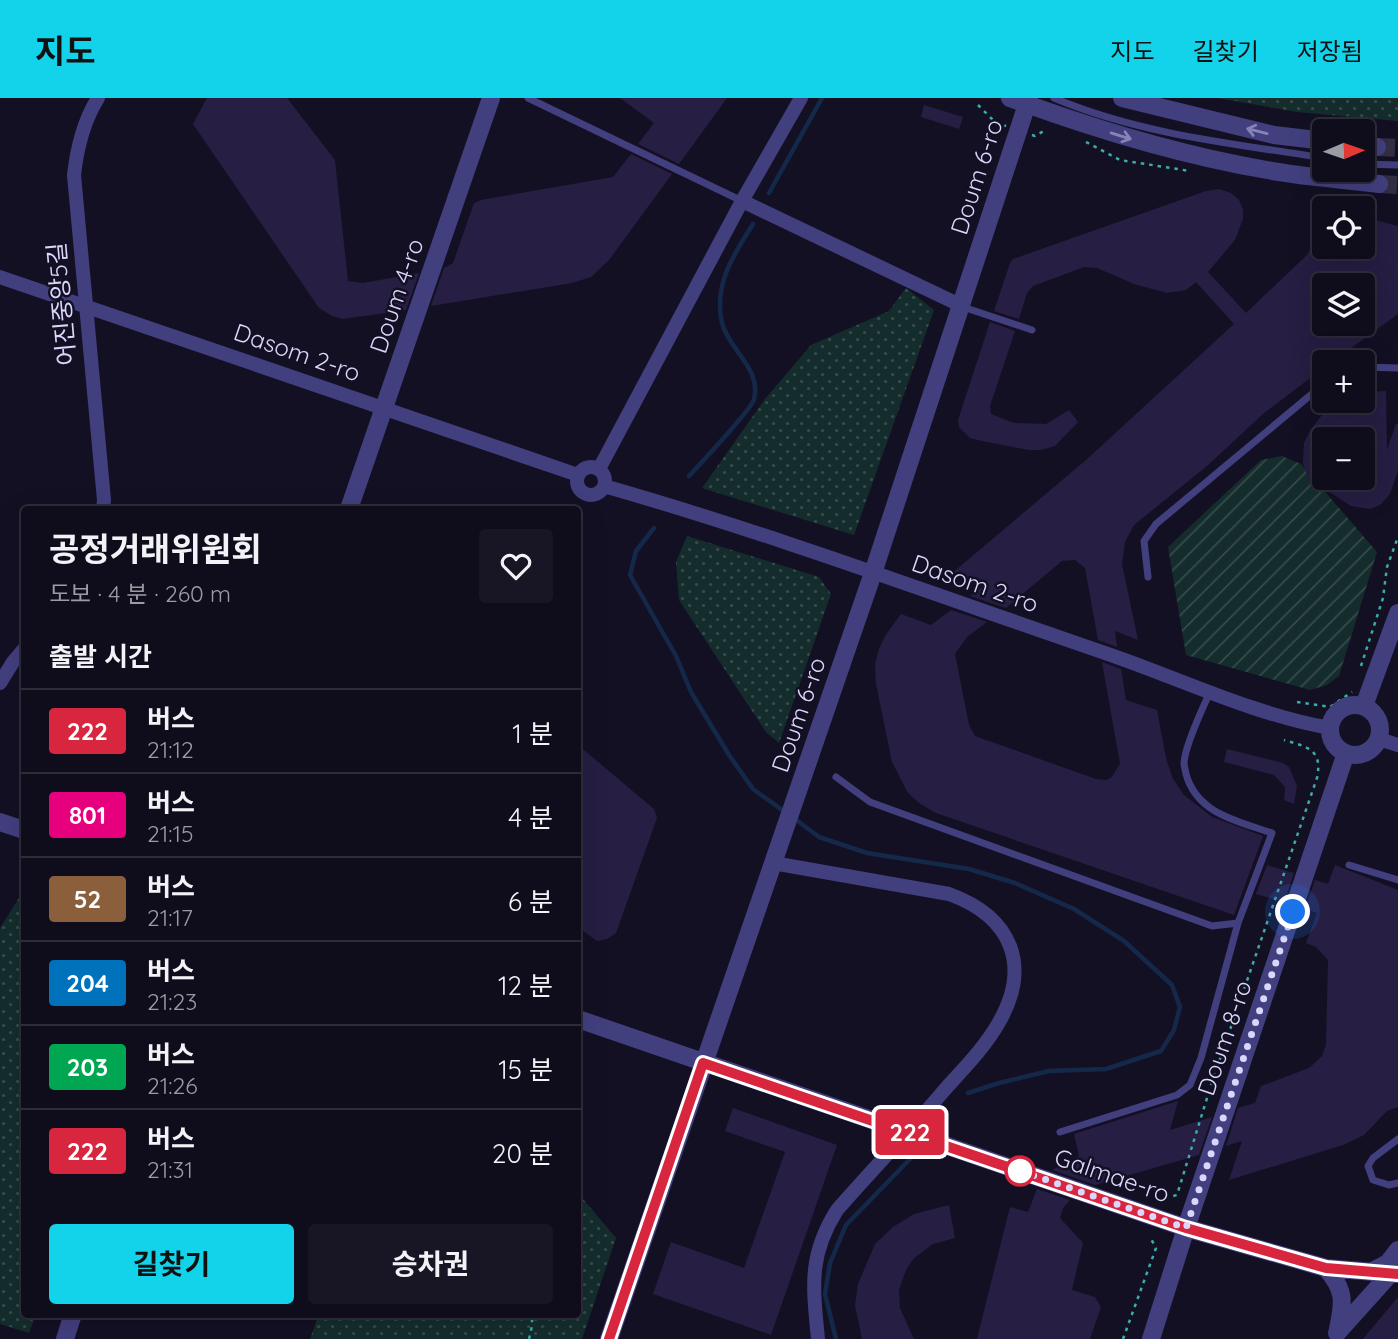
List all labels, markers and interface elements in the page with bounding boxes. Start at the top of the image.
text: 지도 [35,30,96,71]
text: 지도 [1110,36,1155,66]
text: 길찾기 [1193,36,1259,66]
text: 저장됨 [1297,36,1363,66]
street label: Doum 6-ro [943,115,1009,238]
north arrow [1312,119,1376,182]
map controls [1312,119,1375,490]
one-way arrow [1246,124,1269,137]
one-way arrow [1110,131,1132,143]
button: locate [1312,196,1375,259]
street label: Doum 4-ro [362,234,430,357]
street label: 어진중앙5길 [41,241,81,367]
button: layers [1312,273,1375,336]
street label: Dasom 2-ro [230,316,365,388]
button: + [1312,350,1375,413]
button: − [1312,427,1375,490]
text: 공정거래위원회 [49,528,262,569]
button: heart [479,529,553,603]
street label: Dasom 2-ro [908,547,1043,619]
text: 도보 · 4 분 · 260 m [49,579,231,608]
text: 출발 시간 [49,640,152,673]
street label: Doum 6-ro [764,653,832,776]
text: 버스 [147,702,195,735]
text: 222 [67,716,108,746]
text: 1 분 [512,717,553,750]
text: 21:12 [147,735,194,764]
text: 버스 [147,786,195,819]
text: 801 [69,800,106,830]
text: 4 분 [508,801,553,834]
text: 21:15 [147,819,194,848]
text: 버스 [147,870,195,903]
text: 52 [74,884,101,914]
text: 6 분 [508,885,553,918]
your location [1275,894,1310,929]
text: 21:17 [147,903,193,932]
text: 버스 [147,954,195,987]
text: 204 [66,968,109,998]
text: 12 분 [498,969,553,1002]
street label: Doum 8-ro [1190,976,1258,1099]
text: 21:23 [147,987,197,1016]
text: 버스 [147,1038,195,1071]
text: 203 [67,1052,108,1082]
text: 15 분 [498,1053,553,1086]
text: 21:26 [147,1071,198,1100]
line badge: 222 [870,1109,950,1155]
text: 222 [890,1117,930,1147]
text: 버스 [147,1122,195,1155]
text: 222 [67,1136,108,1166]
text: 20 분 [492,1137,553,1170]
street label: Galmae-ro [1051,1141,1174,1209]
text: 21:31 [147,1155,193,1184]
unlabelled marker [1005,1156,1035,1186]
button: 길찾기 [49,1224,294,1304]
button: 승차권 [308,1224,553,1304]

